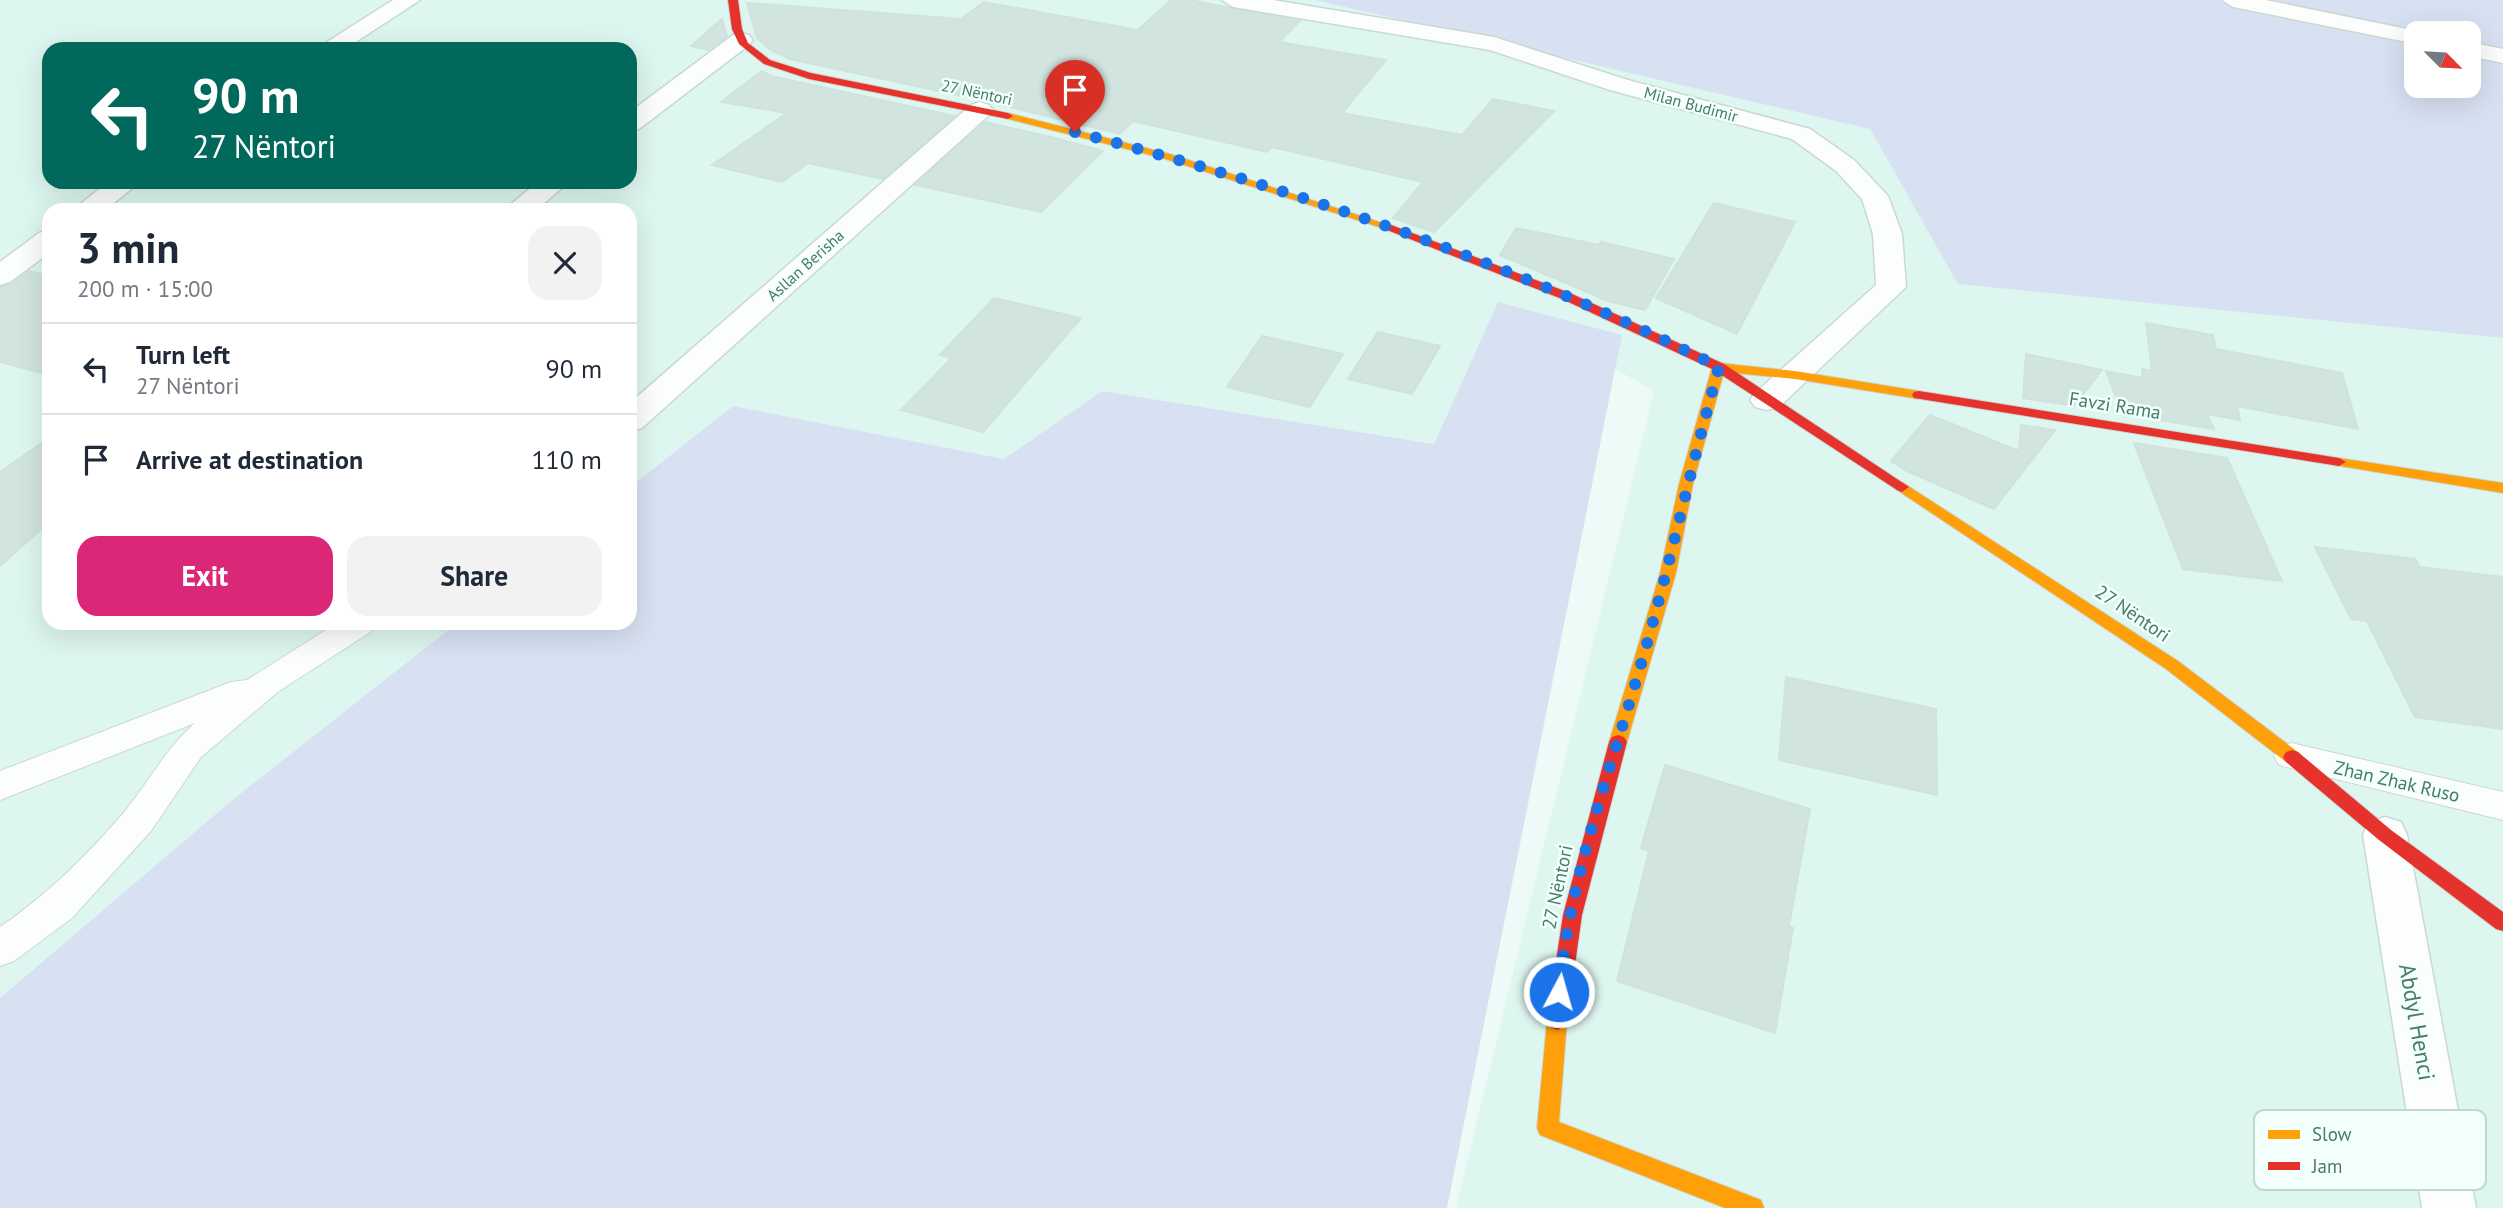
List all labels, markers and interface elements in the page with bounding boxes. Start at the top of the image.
north arrow [2404,21,2482,98]
map controls [2404,21,2481,98]
pin [1045,60,1105,132]
text: 90 m [192,63,299,127]
icon: left [77,70,168,161]
icon: arrive [1056,71,1094,109]
street label: 27 Nëntori [940,75,1014,109]
street label: Milan Budimir [1642,82,1741,126]
text: 27 Nëntori [192,125,336,167]
text: 3 min [77,220,179,275]
street label: Asllan Berisha [762,225,848,305]
button: close [528,226,602,300]
text: 200 m · 15:00 [77,274,213,303]
text: Turn left [136,338,230,371]
icon: left [77,350,115,388]
text: 90 m [546,352,602,385]
text: 27 Nëntori [136,371,240,400]
street label: Favzi Rama [2068,386,2162,424]
icon: arrive [77,441,115,479]
text: Arrive at destination [136,443,363,476]
text: 110 m [531,443,602,476]
button: Exit [77,536,333,616]
button: Share [347,536,602,616]
street label: 27 Nëntori [2091,579,2175,647]
street label: Zhan Zhak Ruso [2332,755,2462,807]
street label: 27 Nëntori [1536,843,1578,931]
position arrow [1522,955,1596,1029]
street label: Abdyl Henci [2393,961,2442,1083]
legend [2254,1110,2486,1190]
text: Slow [2312,1122,2352,1146]
text: Jam [2311,1154,2342,1178]

